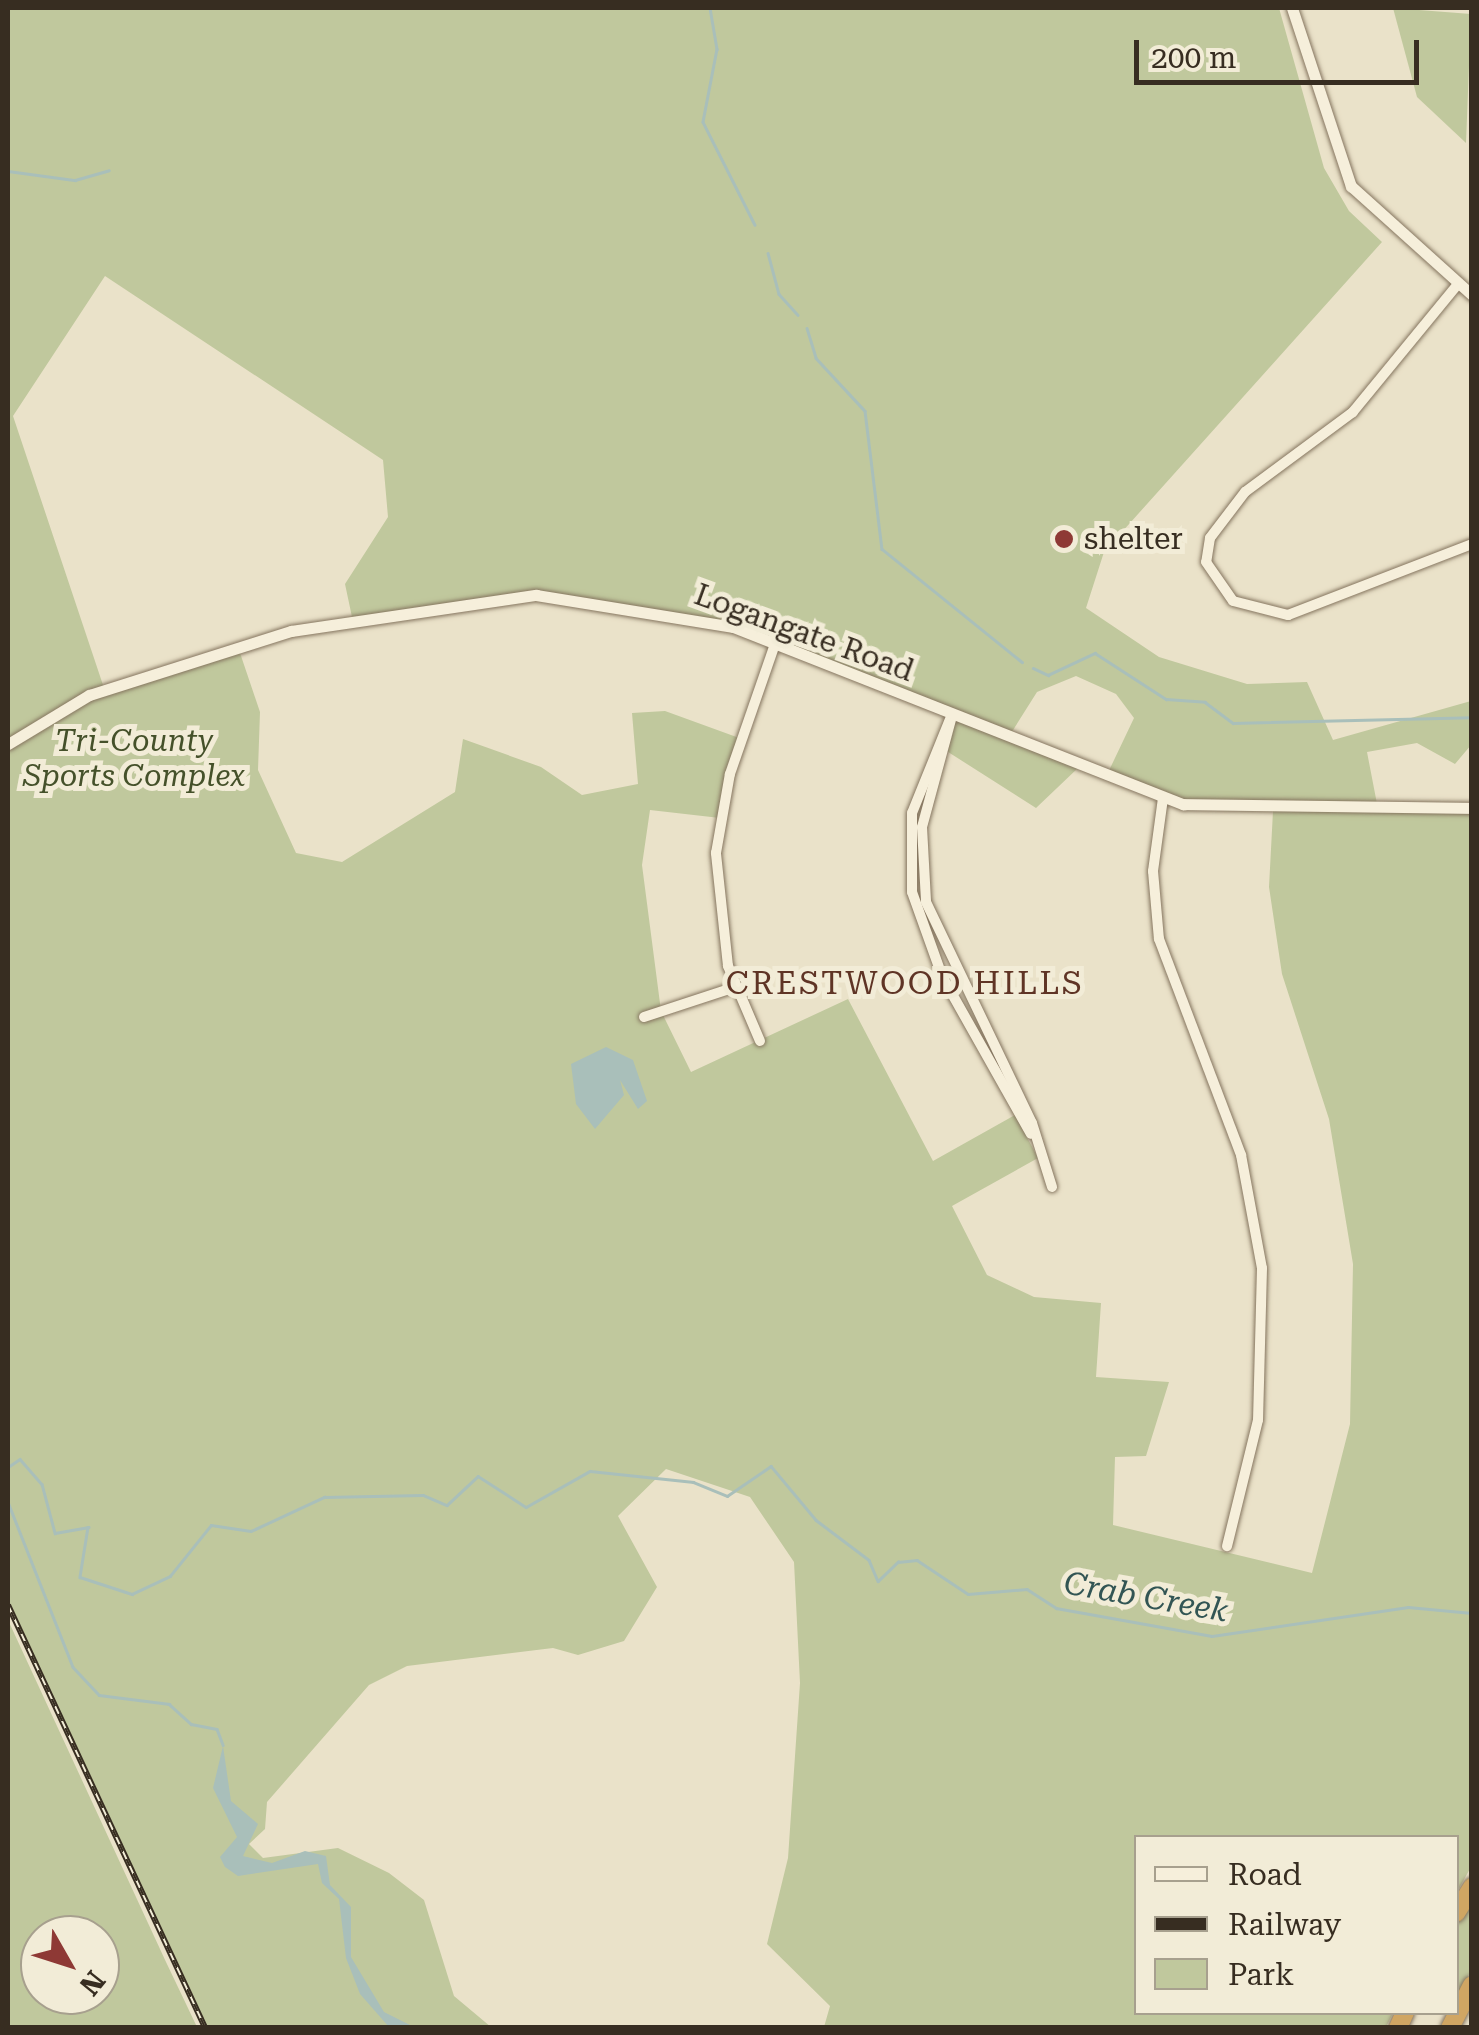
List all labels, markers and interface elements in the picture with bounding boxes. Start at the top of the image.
scale bar [1139,20,1424,82]
text: 200 m [1151,40,1236,75]
place label: shelter [1084,521,1183,557]
marker: shelter [1053,528,1075,550]
street label: Logangate Road [690,577,918,689]
park label: Tri-County Sports Complex [23,723,245,794]
district label: CRESTWOOD HILLS [726,964,1084,1002]
water label: Crab Creek [1061,1564,1231,1630]
legend [1134,1835,1459,2015]
text: Road [1228,1857,1302,1892]
text: Railway [1228,1907,1341,1942]
north arrow [20,1915,120,2015]
text: Park [1228,1957,1294,1992]
text: N [73,1964,112,2002]

